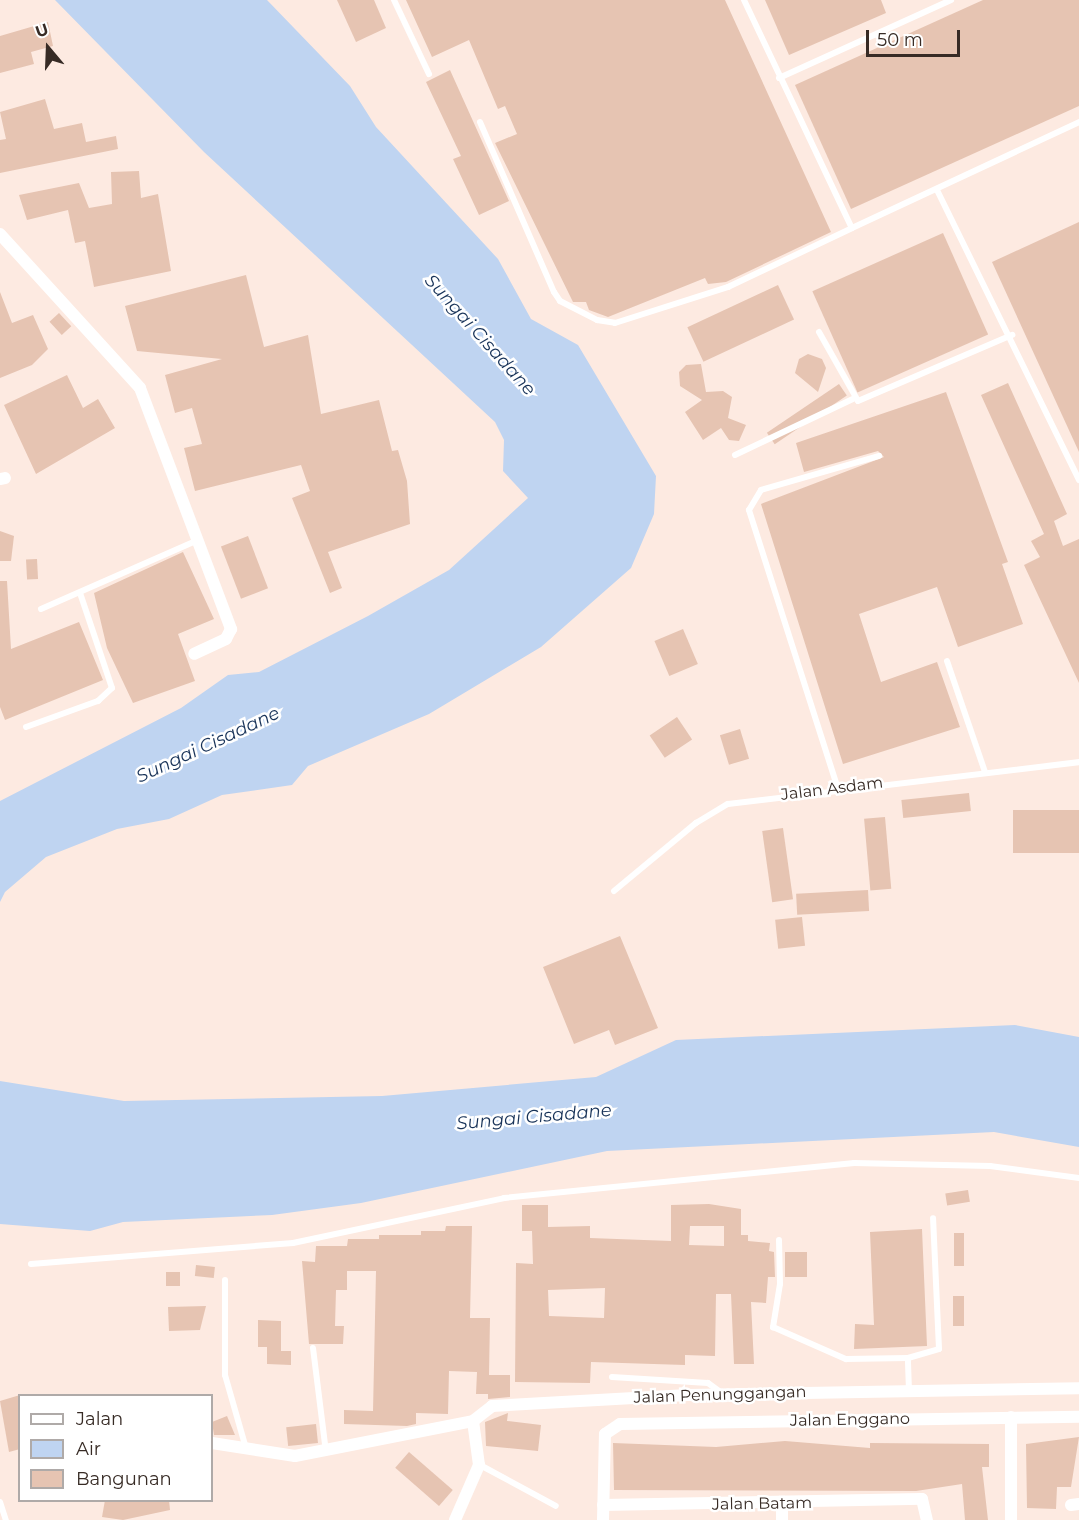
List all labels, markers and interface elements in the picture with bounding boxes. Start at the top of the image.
north arrow [18,18,78,78]
scale bar [869,18,964,56]
text: U [33,19,51,42]
text: 50 m [877,29,923,51]
water label: Sungai Cisadane [420,270,540,400]
water label: Sungai Cisadane [133,702,283,788]
street label: Jalan Asdam [780,773,884,805]
water label: Sungai Cisadane [456,1099,612,1135]
street label: Jalan Penunggangan [633,1382,807,1408]
legend [18,1394,213,1502]
text: Jalan [76,1408,123,1430]
street label: Jalan Enggano [790,1409,910,1431]
text: Air [76,1438,101,1460]
text: Bangunan [76,1468,172,1490]
street label: Jalan Batam [712,1494,812,1514]

